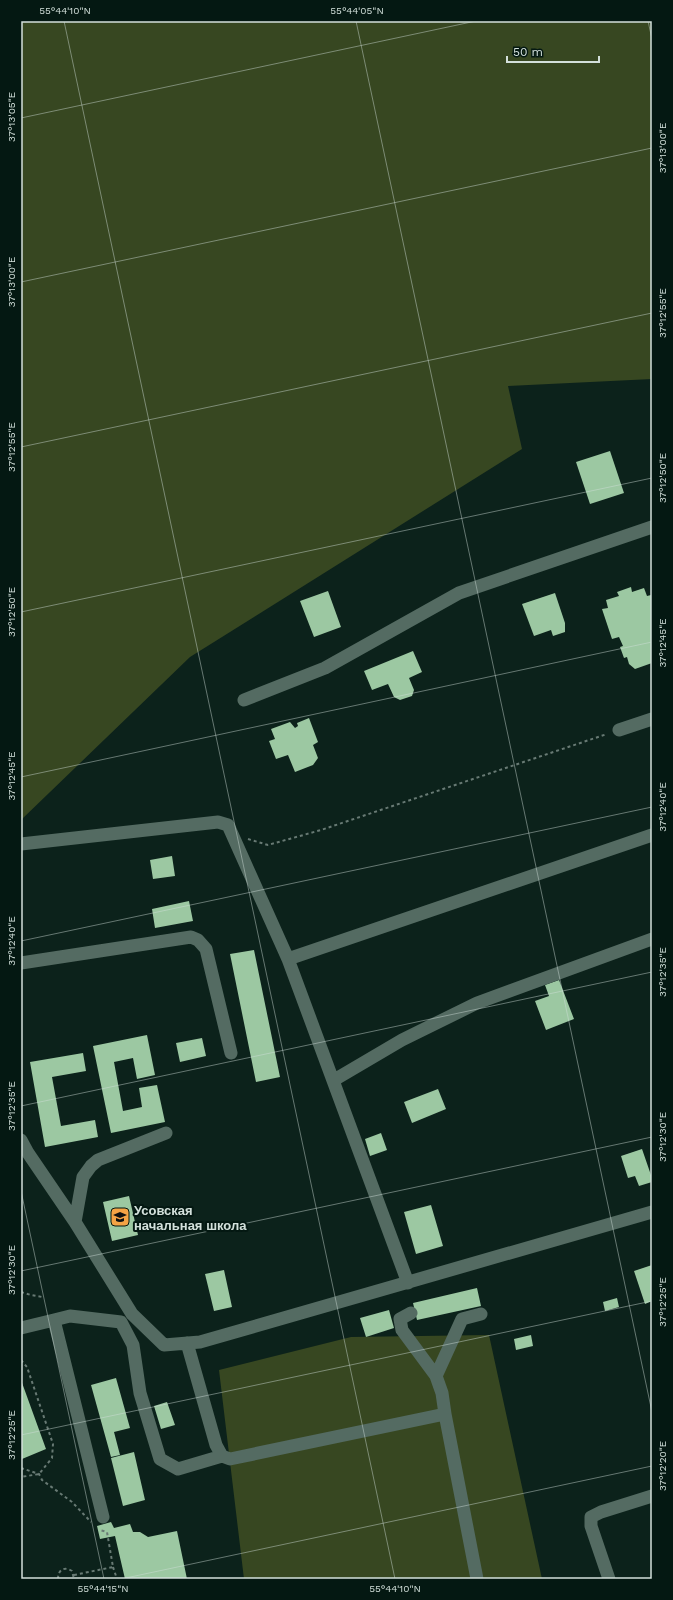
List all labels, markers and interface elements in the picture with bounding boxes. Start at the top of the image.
text: 55°44'10"N [39,5,91,16]
text: 55°44'05"N [330,5,384,16]
scale bar [507,38,599,64]
text: 50 m [513,45,543,59]
text: 37°13'05"E [6,92,17,142]
text: 37°13'00"E [657,123,668,173]
text: 37°13'00"E [6,257,17,307]
text: 37°12'55"E [657,288,668,338]
text: 37°12'55"E [6,422,17,472]
text: 37°12'50"E [657,453,668,503]
text: 37°12'50"E [6,587,17,637]
text: 37°12'45"E [657,618,668,668]
text: 37°12'45"E [6,751,17,801]
text: 37°12'40"E [657,782,668,832]
text: 37°12'40"E [6,916,17,966]
text: 37°12'35"E [657,947,668,997]
text: 37°12'35"E [6,1081,17,1131]
text: 37°12'30"E [657,1112,668,1162]
place label: Усовская начальная школа [134,1203,247,1233]
school or university icon: Усовская начальная школа [109,1206,131,1228]
text: 37°12'30"E [6,1245,17,1295]
text: 37°12'25"E [657,1277,668,1327]
text: 37°12'25"E [6,1410,17,1460]
text: 37°12'20"E [657,1441,668,1491]
text: 55°44'15"N [77,1583,129,1594]
text: 55°44'10"N [369,1583,421,1594]

